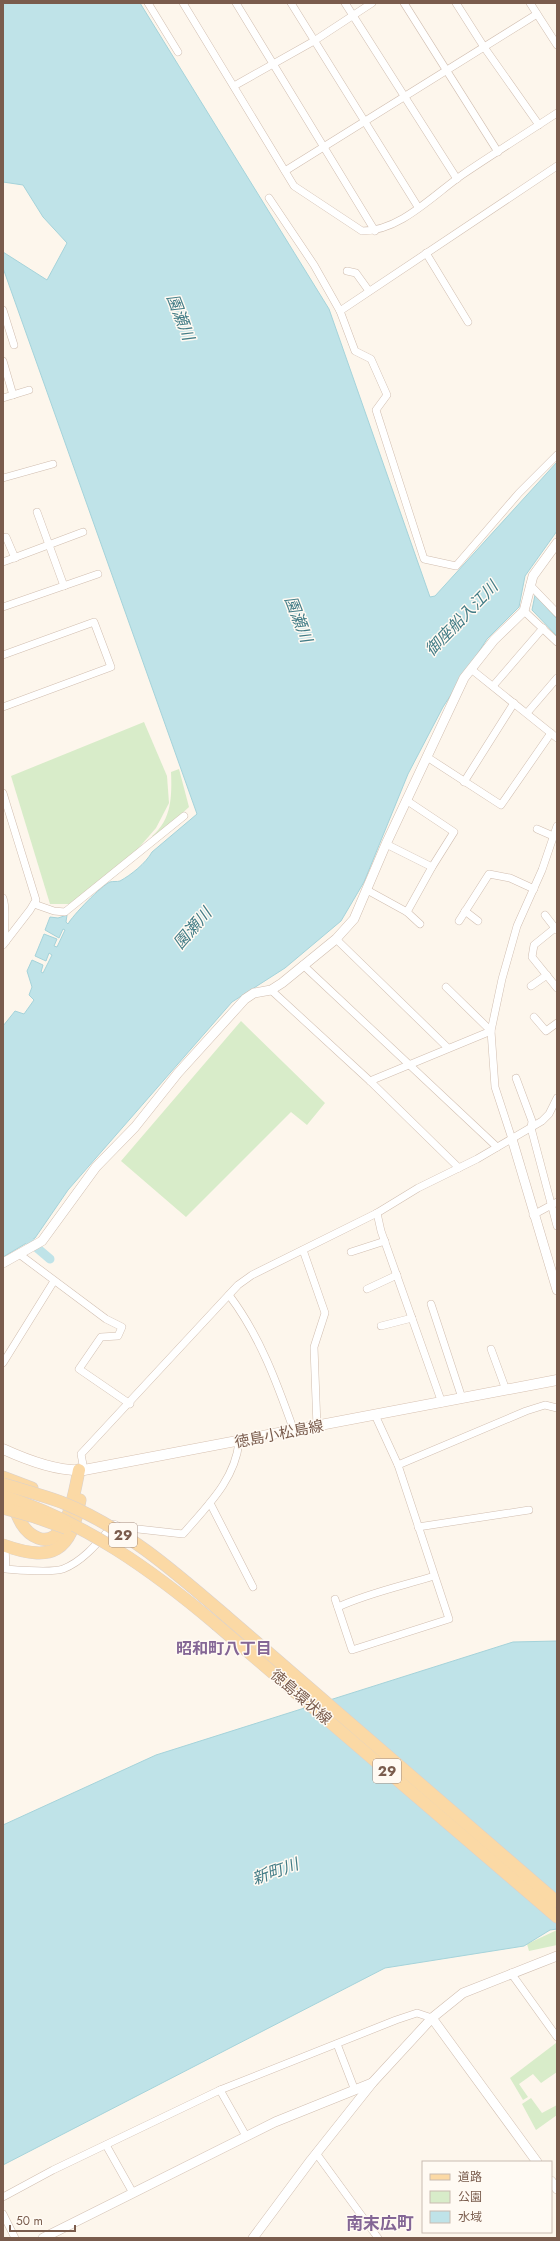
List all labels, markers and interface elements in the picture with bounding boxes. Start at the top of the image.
water label: 園瀬川 [161,291,201,346]
water label: 御座船入江川 [420,574,504,661]
water label: 園瀬川 [279,593,319,648]
water label: 園瀬川 [168,901,218,954]
street label: 徳島小松島線 [233,1415,325,1453]
road number: 29 [109,1523,137,1547]
district label: 昭和町八丁目 [176,1637,272,1660]
street label: 徳島環状線 [265,1664,337,1730]
road number: 29 [373,1759,401,1783]
water label: 新町川 [249,1852,304,1890]
legend [422,2161,552,2233]
text: 道路 [458,2168,482,2186]
text: 公園 [458,2188,482,2206]
scale bar [10,2207,75,2233]
text: 水域 [458,2208,482,2226]
district label: 南末広町 [346,2211,414,2235]
text: 50 m [16,2212,43,2230]

